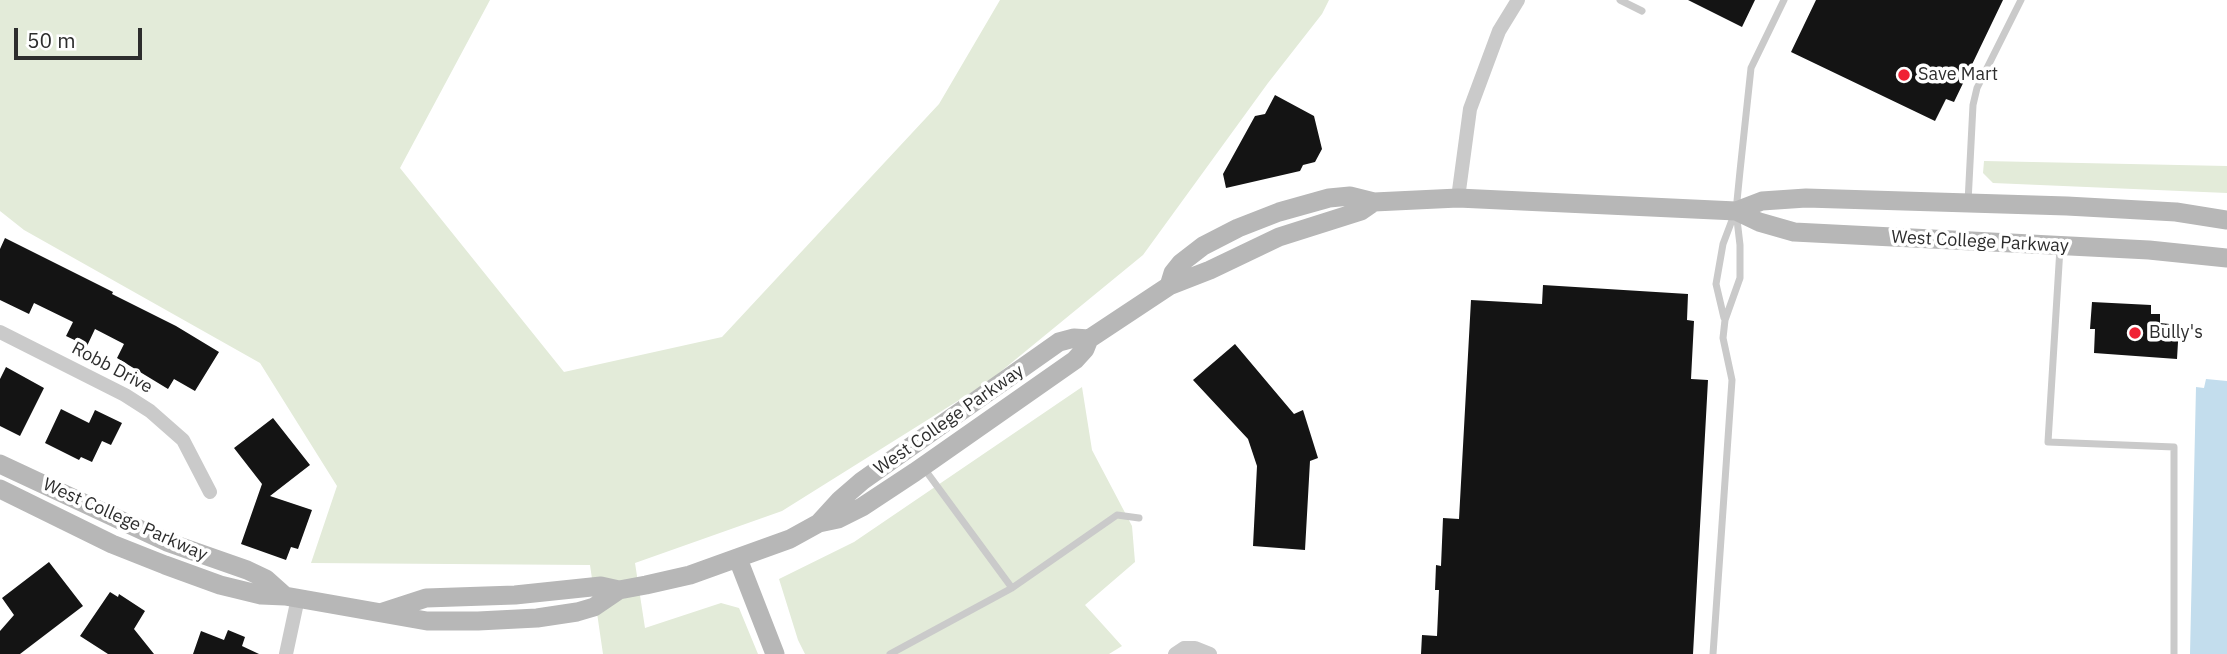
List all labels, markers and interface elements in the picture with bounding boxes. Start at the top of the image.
scale bar [18,14,145,58]
text: 50 m [27,26,76,54]
place label: Save Mart [1918,64,1998,86]
marker: Save Mart [1896,67,1912,83]
street label: West College Parkway [1891,227,2069,257]
place label: Bully's [2149,322,2203,344]
marker: Bully's [2127,325,2143,341]
street label: Robb Drive [68,338,156,398]
street label: West College Parkway [870,360,1028,480]
street label: West College Parkway [39,474,211,566]

